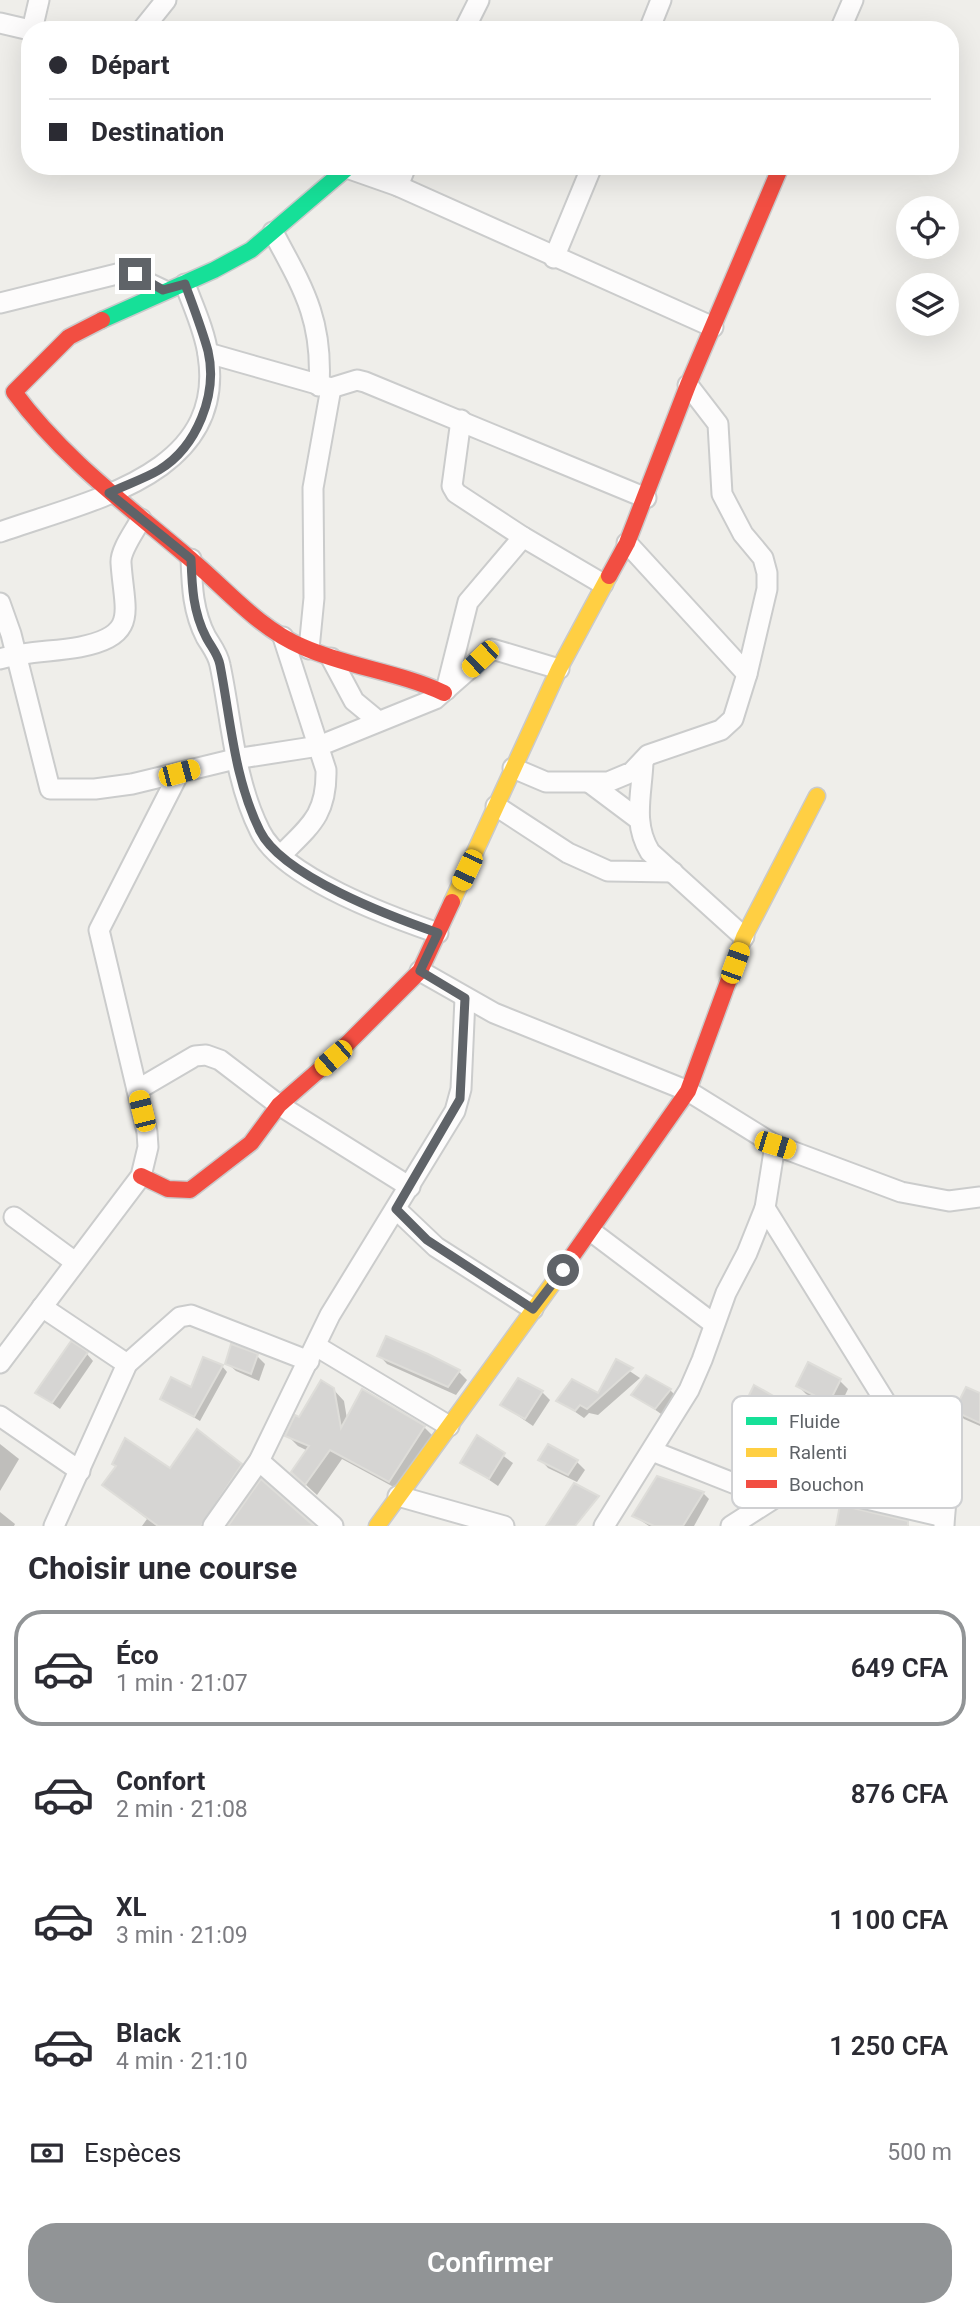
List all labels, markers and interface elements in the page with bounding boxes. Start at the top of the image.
text: Départ [91,50,169,80]
text: Destination [91,117,224,147]
map controls [896,196,959,336]
button: locate [896,196,959,259]
route end [119,258,151,290]
button: layers [896,273,959,336]
car [458,637,503,681]
car [156,757,203,789]
car [449,847,486,893]
car [718,940,753,986]
car [311,1036,356,1080]
car [127,1088,158,1134]
car [752,1129,799,1161]
route start [547,1254,579,1286]
legend [732,1396,962,1508]
text: Fluide [789,1410,840,1433]
text: Ralenti [789,1441,847,1464]
text: Bouchon [789,1473,864,1496]
text: Choisir une course [28,1549,297,1587]
icon: car [32,1637,95,1700]
text: Éco [116,1640,159,1670]
text: 649 CFA [851,1653,948,1683]
text: 1 min · 21:07 [116,1670,248,1697]
icon: car [32,1763,95,1826]
text: Confort [116,1766,205,1796]
text: 876 CFA [851,1779,948,1809]
text: 2 min · 21:08 [116,1796,248,1823]
icon: car [32,1889,95,1952]
text: XL [116,1892,147,1922]
text: 1 100 CFA [829,1905,948,1935]
text: 3 min · 21:09 [116,1922,248,1949]
icon: car [32,2015,95,2078]
text: Black [116,2018,181,2048]
text: 1 250 CFA [829,2031,948,2061]
text: 4 min · 21:10 [116,2048,248,2075]
icon: cash [28,2134,66,2172]
text: Espèces [84,2138,181,2168]
text: 500 m [887,2139,952,2166]
button: Confirmer [28,2223,952,2303]

